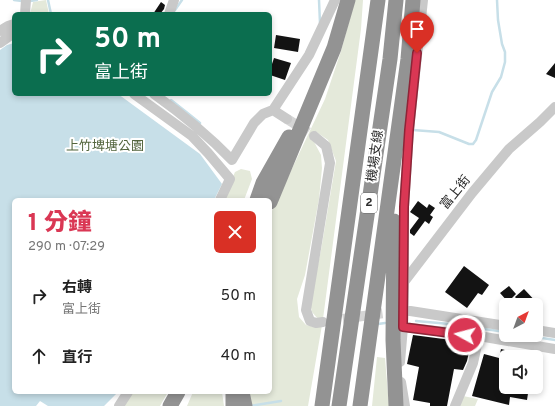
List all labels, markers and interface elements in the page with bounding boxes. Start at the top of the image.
pin [400,12,434,53]
icon: arrive [406,18,428,40]
text: 50 m [94,22,161,58]
icon: right [28,28,80,80]
text: 富上街 [94,62,148,85]
street label: 機場支線 [363,129,388,183]
park label: 上竹埤塘公園 [66,138,144,155]
street label: 富上街 [437,172,474,213]
road number: 2 [361,193,377,213]
text: 1 分鐘 [28,209,92,239]
button: close [214,211,256,253]
text: 290 m · 07:29 [28,239,105,255]
text: 右轉 [62,279,92,298]
icon: right [28,285,50,307]
text: 50 m [221,287,256,306]
north arrow [499,298,543,342]
map controls [499,298,543,394]
text: 富上街 [62,302,101,318]
position arrow [444,314,486,356]
icon: ahead [28,345,50,367]
text: 40 m [221,347,256,366]
text: 直行 [62,349,92,368]
button: sound [499,350,543,394]

